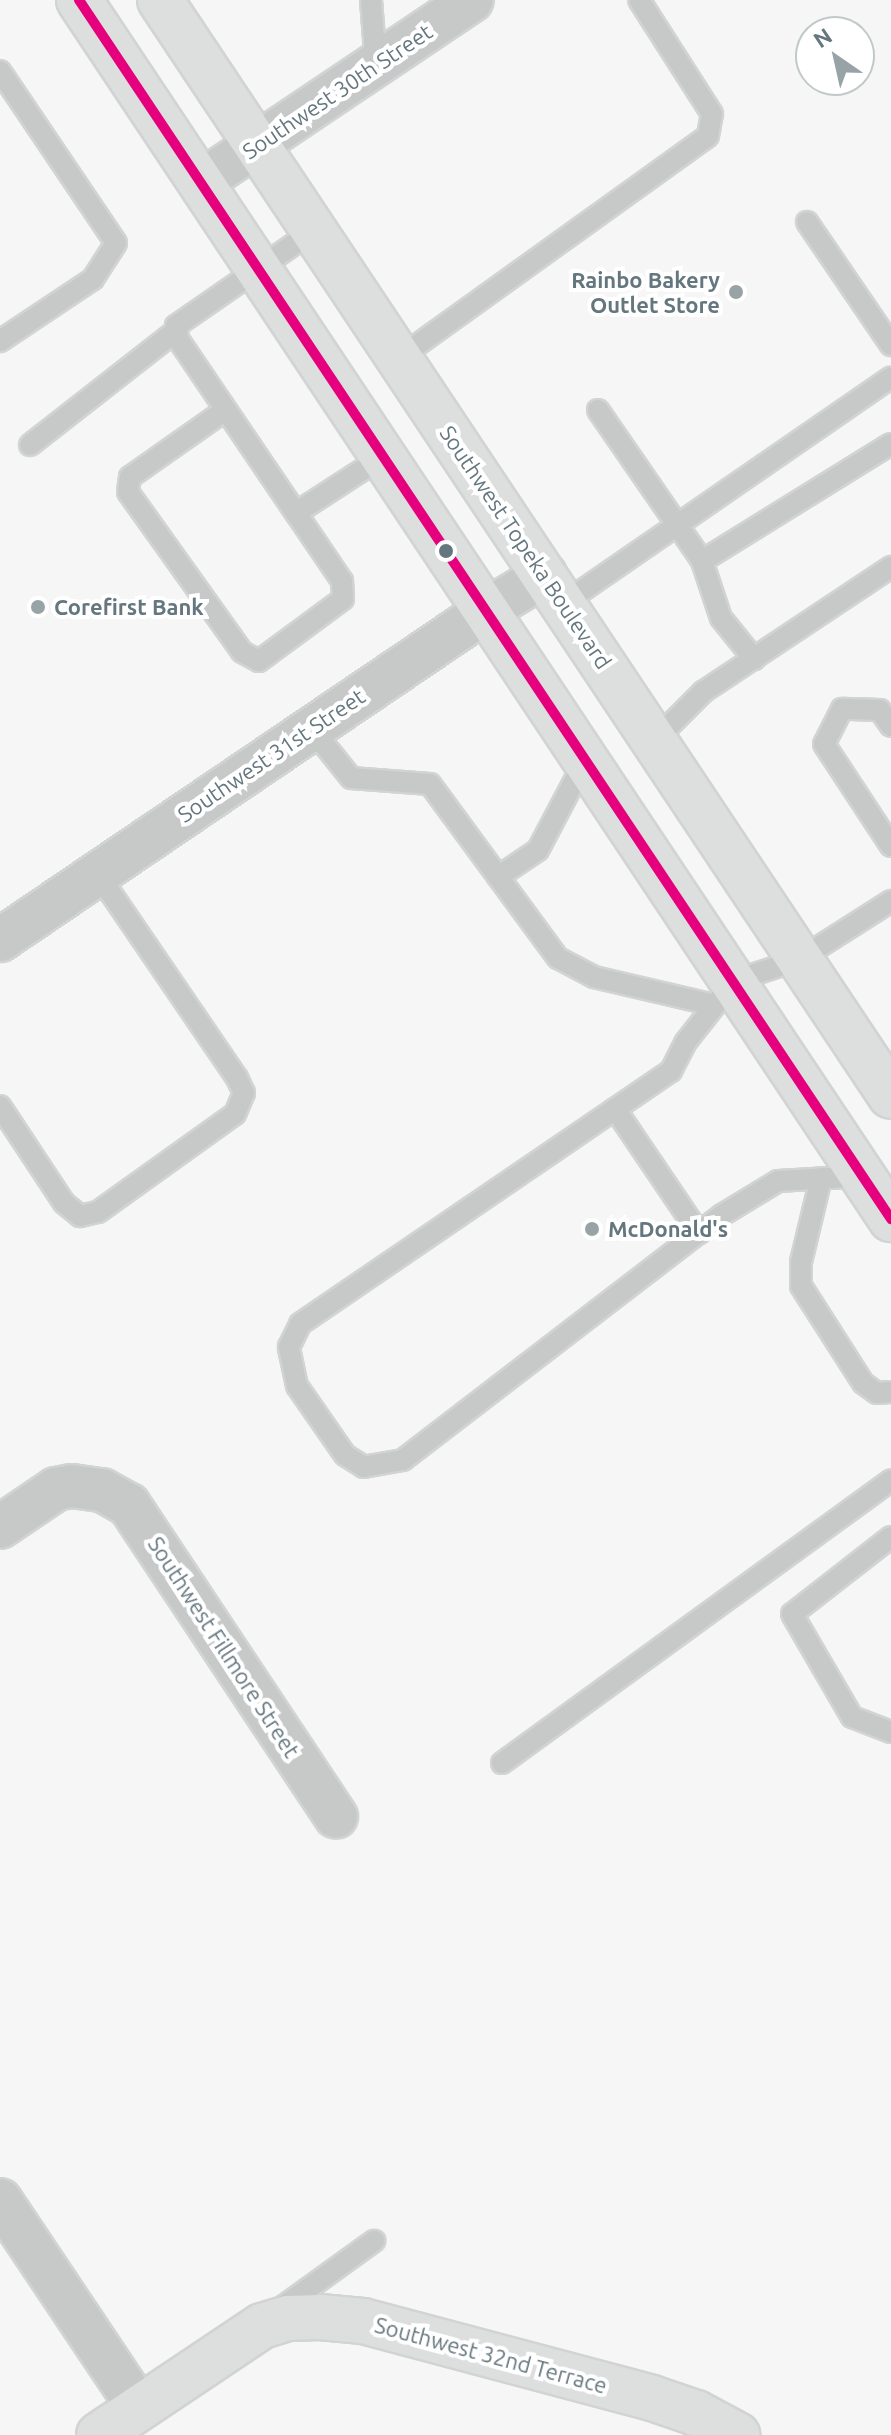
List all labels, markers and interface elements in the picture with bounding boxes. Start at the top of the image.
north arrow [795,16,875,96]
street label: Southwest 30th Street [237,18,437,164]
text: N [809,22,836,52]
place label: Rainbo Bakery Outlet Store [571,266,720,318]
marker: Rainbo Bakery Outlet Store [727,283,745,301]
street label: Southwest Topeka Boulevard [435,420,617,674]
unlabelled marker [438,543,454,559]
place label: Corefirst Bank [54,594,204,620]
marker: Corefirst Bank [29,598,47,616]
street label: Southwest 31st Street [172,683,370,827]
place label: McDonald's [608,1216,728,1242]
marker: McDonald's [583,1220,601,1238]
street label: Southwest Fillmore Street [143,1532,305,1762]
street label: Southwest 32nd Terrace [372,2311,610,2399]

